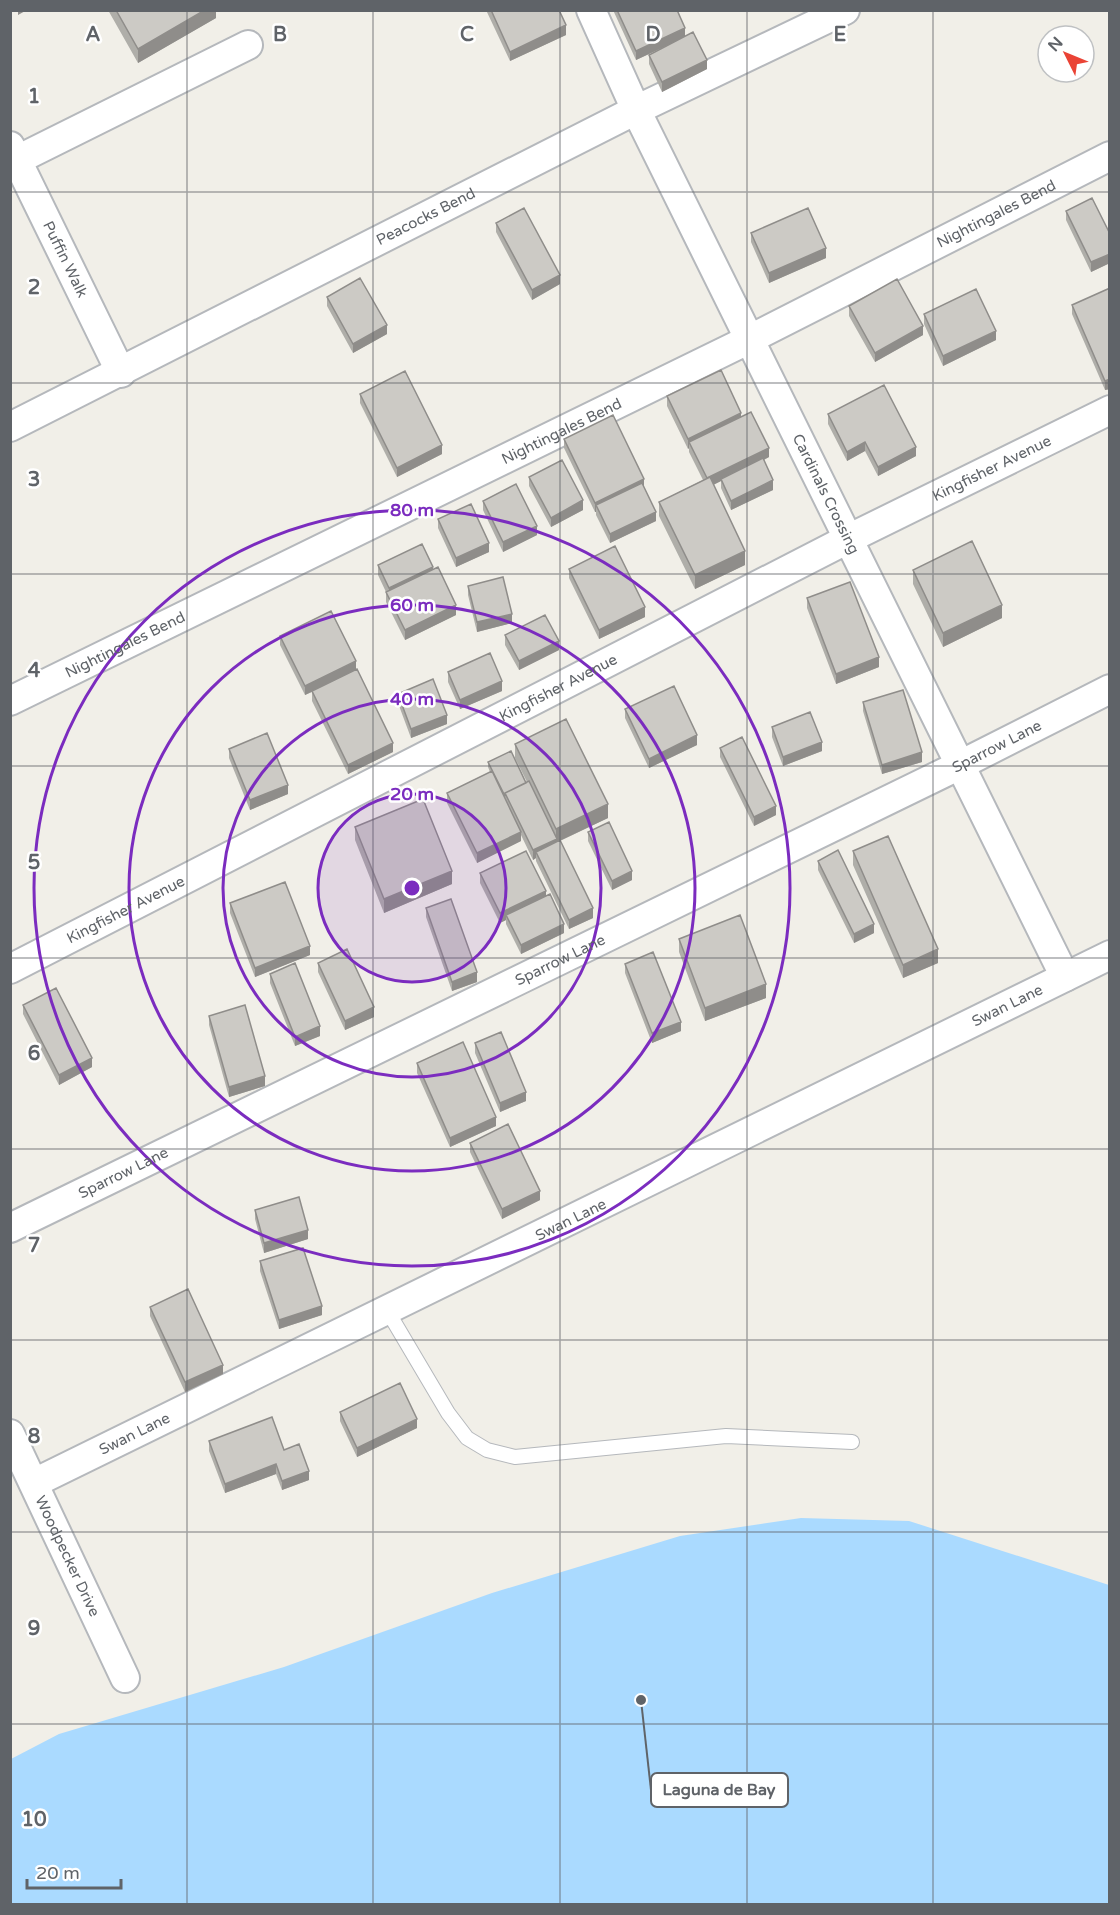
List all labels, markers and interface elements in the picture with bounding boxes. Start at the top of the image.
text: A [86,23,101,47]
text: B [273,23,287,47]
text: C [460,23,474,47]
text: D [645,23,661,47]
text: E [834,23,847,47]
north arrow [1036,24,1096,84]
text: N [1044,33,1067,56]
text: 1 [28,85,40,109]
street label: Nightingales Bend [934,176,1059,252]
street label: Peacocks Bend [373,184,478,249]
street label: Puffin Walk [39,218,92,300]
text: 2 [28,276,40,300]
street label: Nightingales Bend [499,394,625,468]
street label: Cardinals Crossing [789,431,863,557]
street label: Kingfisher Avenue [929,431,1054,505]
text: 3 [28,468,40,492]
text: 80 m [390,499,434,521]
text: 60 m [390,594,434,616]
street label: Nightingales Bend [62,608,188,682]
street label: Kingfisher Avenue [496,650,620,726]
text: 4 [28,659,41,683]
text: 40 m [390,688,434,710]
street label: Sparrow Lane [949,716,1044,777]
text: 20 m [390,783,434,805]
text: 5 [28,851,40,875]
street label: Kingfisher Avenue [64,872,188,947]
centre of rings [402,878,422,898]
street label: Sparrow Lane [512,930,608,989]
street label: Swan Lane [969,980,1046,1030]
text: 6 [28,1042,40,1066]
street label: Sparrow Lane [75,1143,171,1202]
street label: Swan Lane [532,1195,609,1245]
text: 7 [28,1234,40,1258]
street label: Swan Lane [96,1409,173,1459]
text: 8 [28,1425,40,1449]
street label: Woodpecker Drive [31,1493,104,1619]
text: 9 [28,1617,40,1641]
callout: Laguna de Bay [651,1773,788,1807]
text: Laguna de Bay [663,1780,776,1800]
text: 10 [21,1808,47,1832]
scale bar [27,1852,122,1890]
text: 20 m [36,1862,80,1884]

